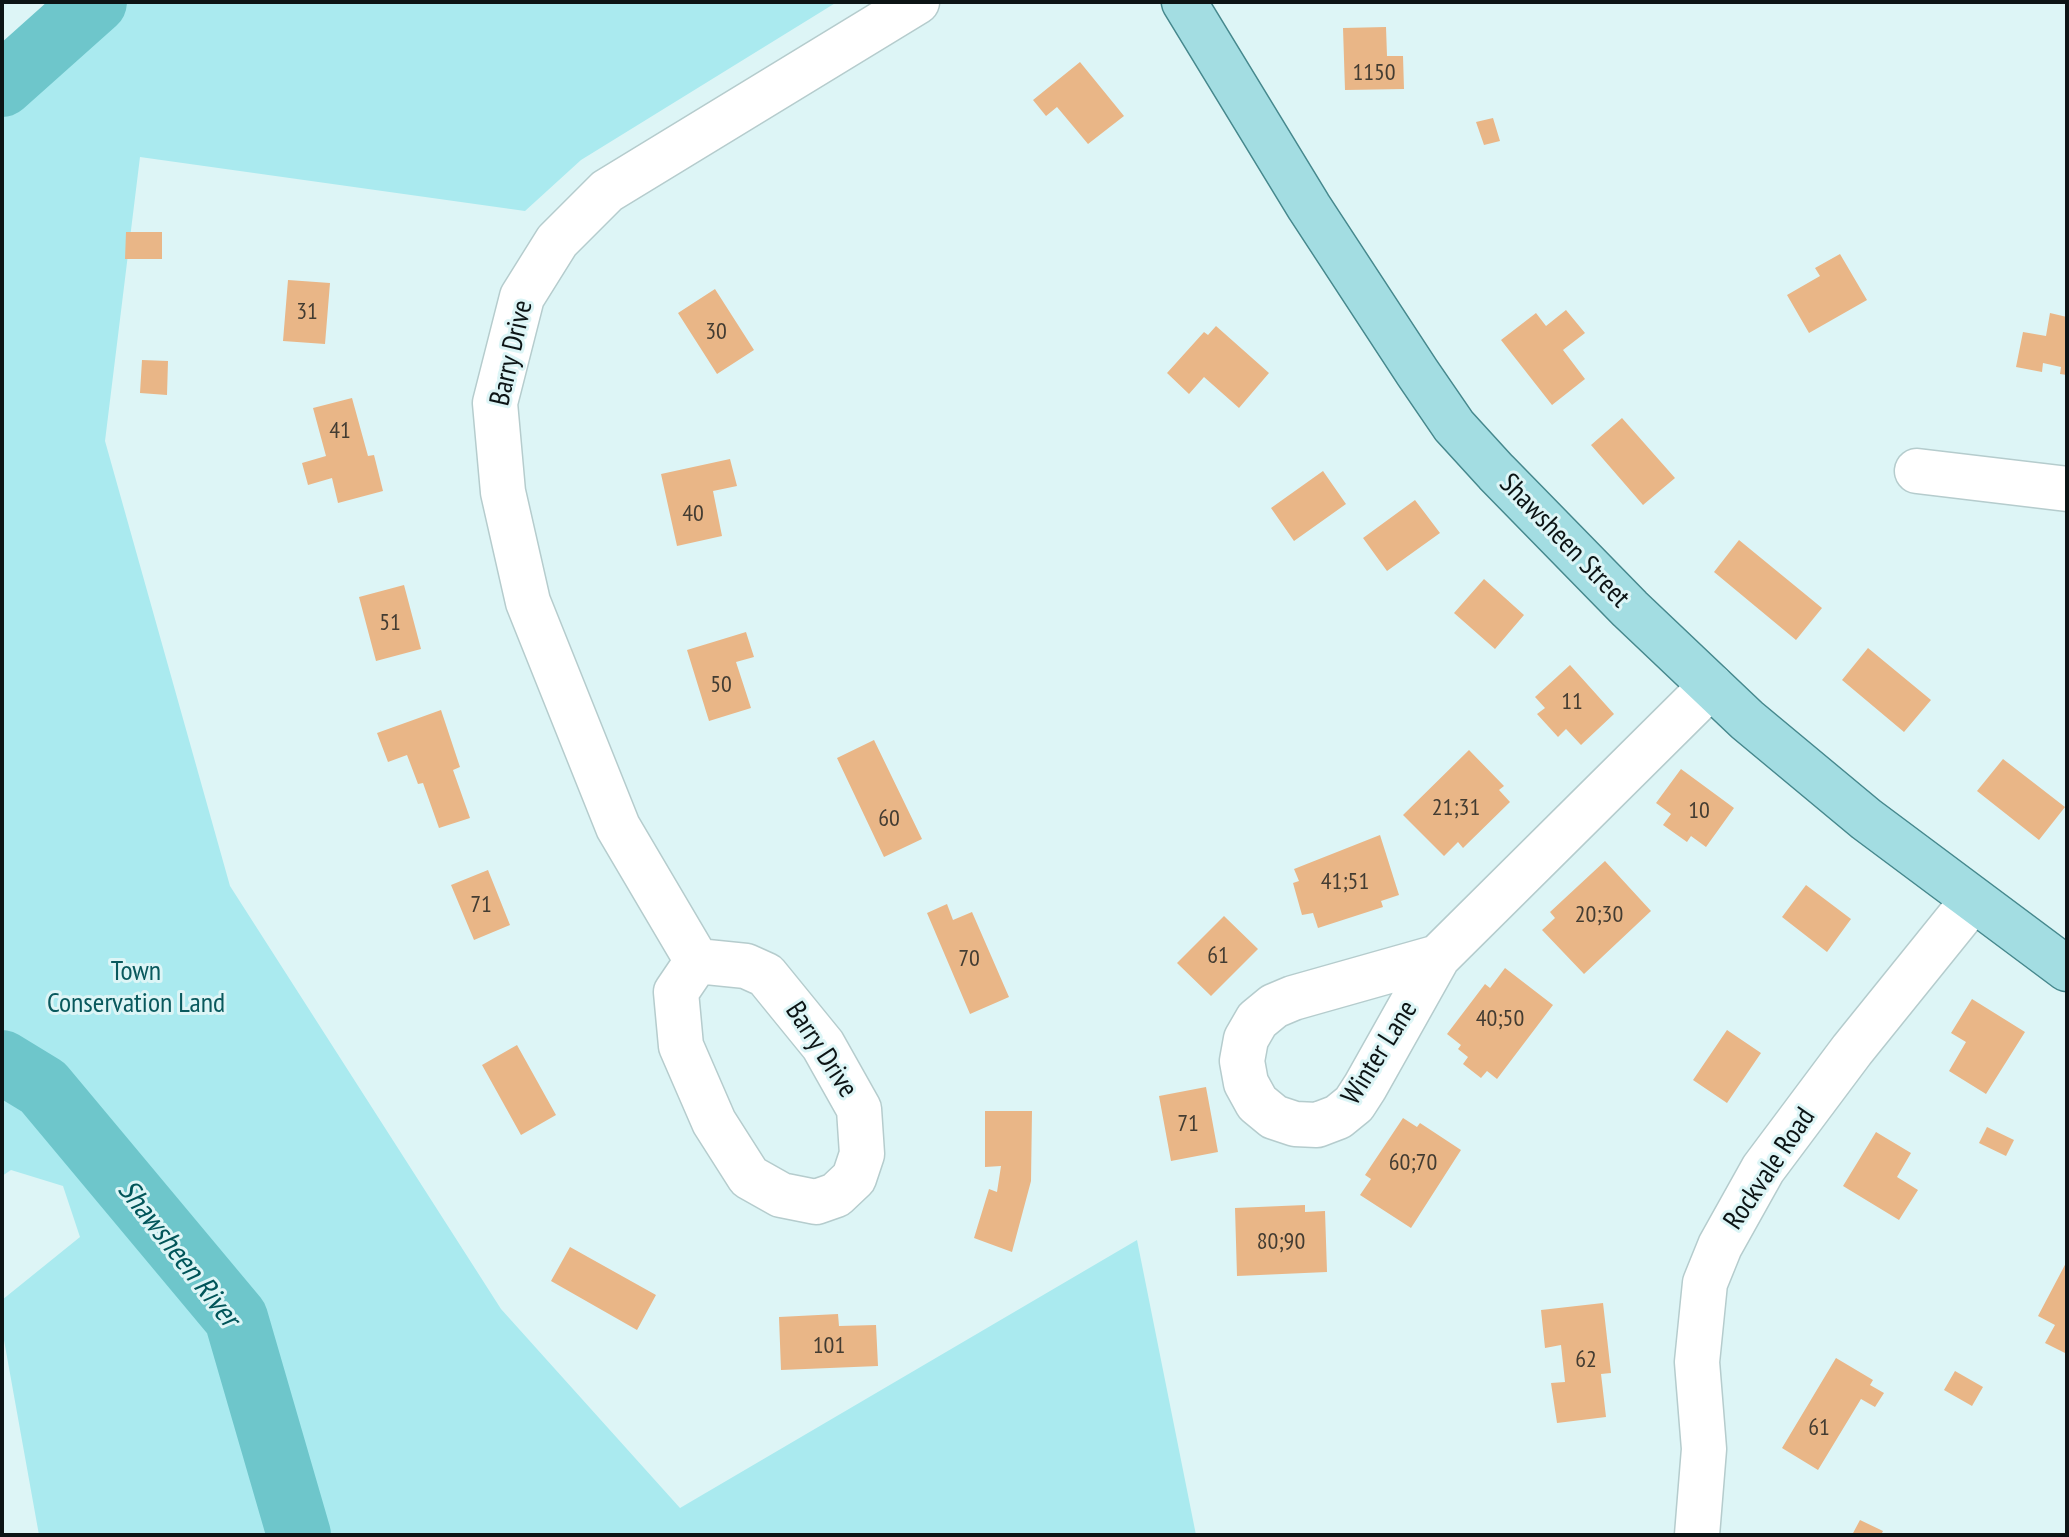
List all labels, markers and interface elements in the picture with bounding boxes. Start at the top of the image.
house number: 1150 [1352,59,1396,87]
street label: Barry Drive [484,297,540,409]
house number: 31 [296,298,318,326]
house number: 30 [705,318,727,346]
house number: 41 [329,417,351,445]
street label: Shawsheen Street [1492,467,1636,615]
house number: 40 [682,500,704,528]
house number: 51 [379,609,401,637]
house number: 50 [710,671,732,699]
house number: 11 [1561,688,1583,716]
house number: 21;31 [1432,794,1480,822]
house number: 10 [1688,797,1710,825]
house number: 60 [878,805,900,833]
house number: 41;51 [1321,868,1369,896]
house number: 71 [470,891,492,919]
house number: 20;30 [1575,901,1623,929]
house number: 61 [1207,942,1229,970]
house number: 70 [958,945,980,973]
park label: Town Conservation Land [47,955,225,1021]
street label: Winter Lane [1335,995,1425,1111]
street label: Barry Drive [778,996,864,1104]
house number: 40;50 [1476,1005,1524,1033]
street label: Rockvale Road [1717,1102,1823,1236]
house number: 71 [1177,1110,1199,1138]
house number: 60;70 [1389,1149,1437,1177]
water label: Shawsheen River [110,1173,246,1335]
house number: 80;90 [1257,1228,1305,1256]
house number: 101 [813,1332,845,1360]
house number: 62 [1575,1346,1597,1374]
house number: 61 [1808,1414,1830,1442]

